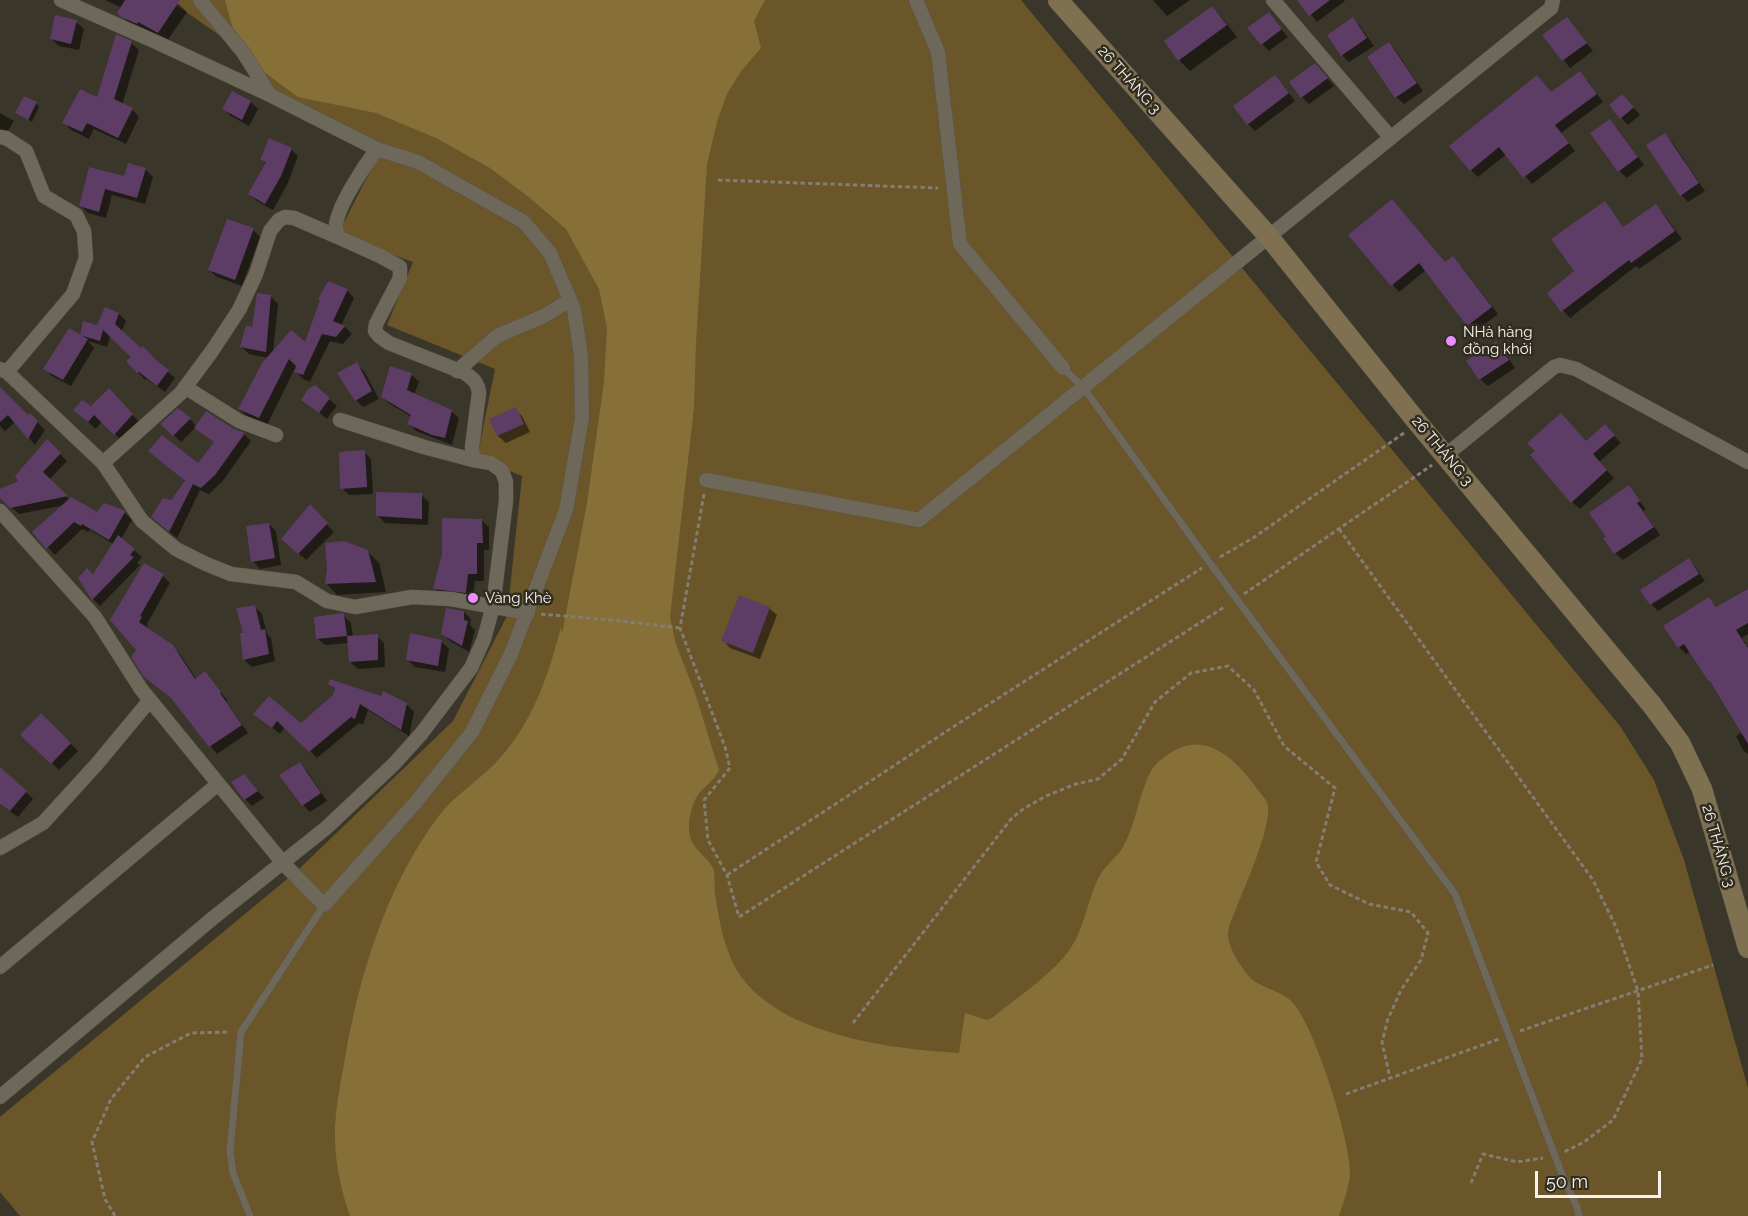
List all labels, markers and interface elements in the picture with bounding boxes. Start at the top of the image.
street label: 26 THÁNG 3 [1094,42,1164,118]
place label: NHà hàng đồng khởi [1463,323,1533,358]
marker: NHà hàng đồng khởi [1444,334,1458,348]
street label: 26 THÁNG 3 [1408,413,1476,489]
place label: Vàng Khè [485,589,552,607]
marker: Vàng Khè [466,591,480,605]
street label: 26 THÁNG 3 [1698,803,1738,889]
scale bar [1538,1159,1664,1197]
text: 50 m [1546,1171,1588,1192]

